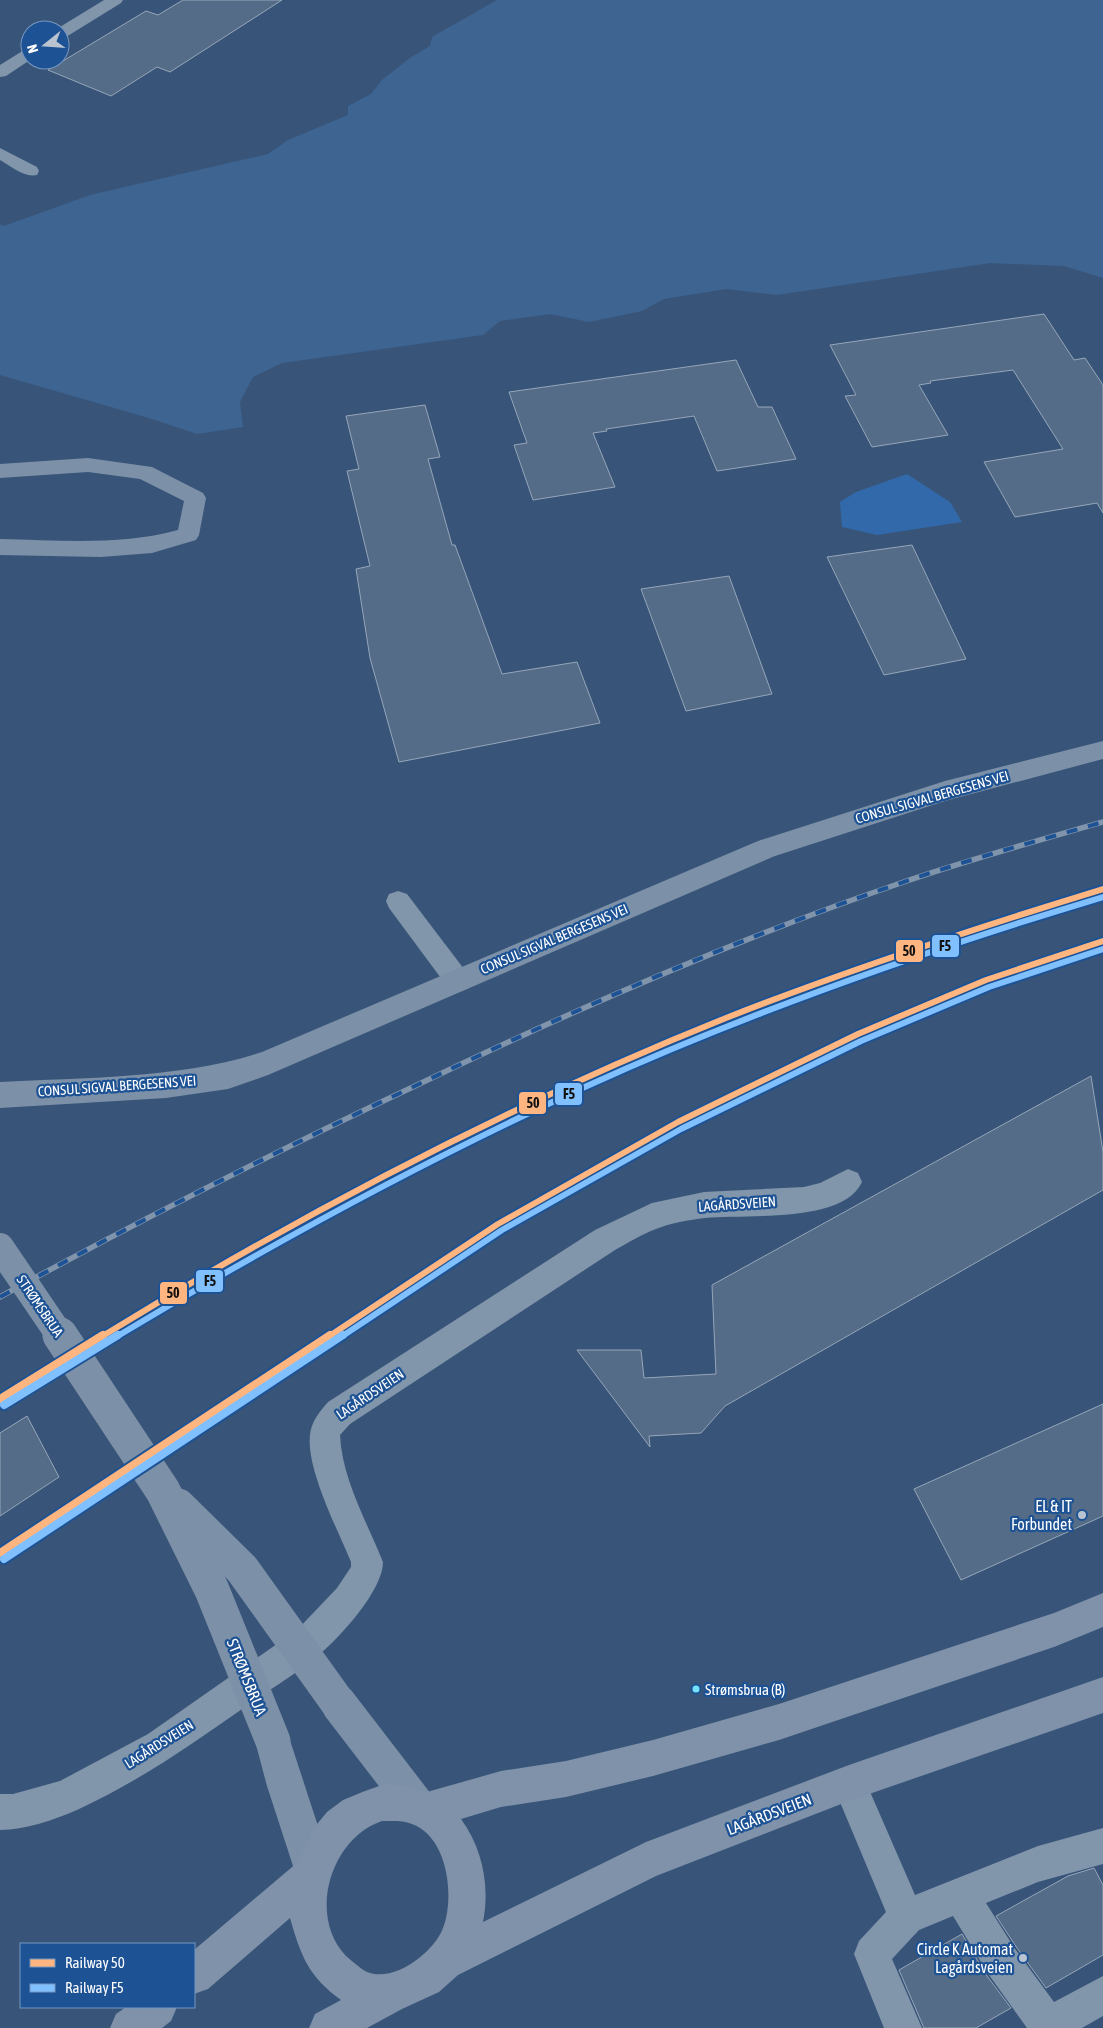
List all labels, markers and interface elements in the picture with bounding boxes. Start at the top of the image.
north arrow [20,20,70,70]
text: N [24,43,41,55]
street label: CONSUL SIGVAL BERGESENS VEI [854,767,1010,827]
street label: CONSUL SIGVAL BERGESENS VEI [478,901,630,977]
line badge: F5 [931,934,960,958]
text: F5 [939,938,952,954]
line badge: 50 [895,939,924,963]
text: 50 [902,943,916,959]
street label: CONSUL SIGVAL BERGESENS VEI [37,1072,197,1100]
line badge: F5 [554,1082,583,1106]
text: F5 [563,1086,576,1102]
line badge: 50 [518,1091,547,1115]
text: 50 [526,1095,540,1111]
street label: LAGÅRDSVEIEN [698,1192,776,1215]
line badge: F5 [195,1269,224,1293]
street label: STRØMSBRUA [13,1272,67,1340]
text: F5 [204,1273,217,1289]
line badge: 50 [159,1281,188,1305]
text: 50 [166,1285,180,1301]
street label: LAGÅRDSVEIEN [333,1365,407,1422]
place label: EL & IT Forbundet [1011,1497,1072,1533]
marker: EL & IT Forbundet [1076,1509,1088,1521]
street label: STRØMSBRUA [223,1636,271,1718]
place label: Strømsbrua (B) [705,1681,785,1698]
marker: Strømsbrua (B) [691,1684,701,1694]
street label: LAGÅRDSVEIEN [121,1716,196,1771]
street label: LAGÅRDSVEIEN [724,1789,814,1838]
place label: Circle K Automat Lagårdsveien [917,1940,1013,1977]
legend [20,1943,195,2008]
marker: Circle K Automat Lagårdsveien [1017,1952,1029,1964]
text: Railway 50 [65,1954,125,1971]
text: Railway F5 [65,1979,124,1996]

